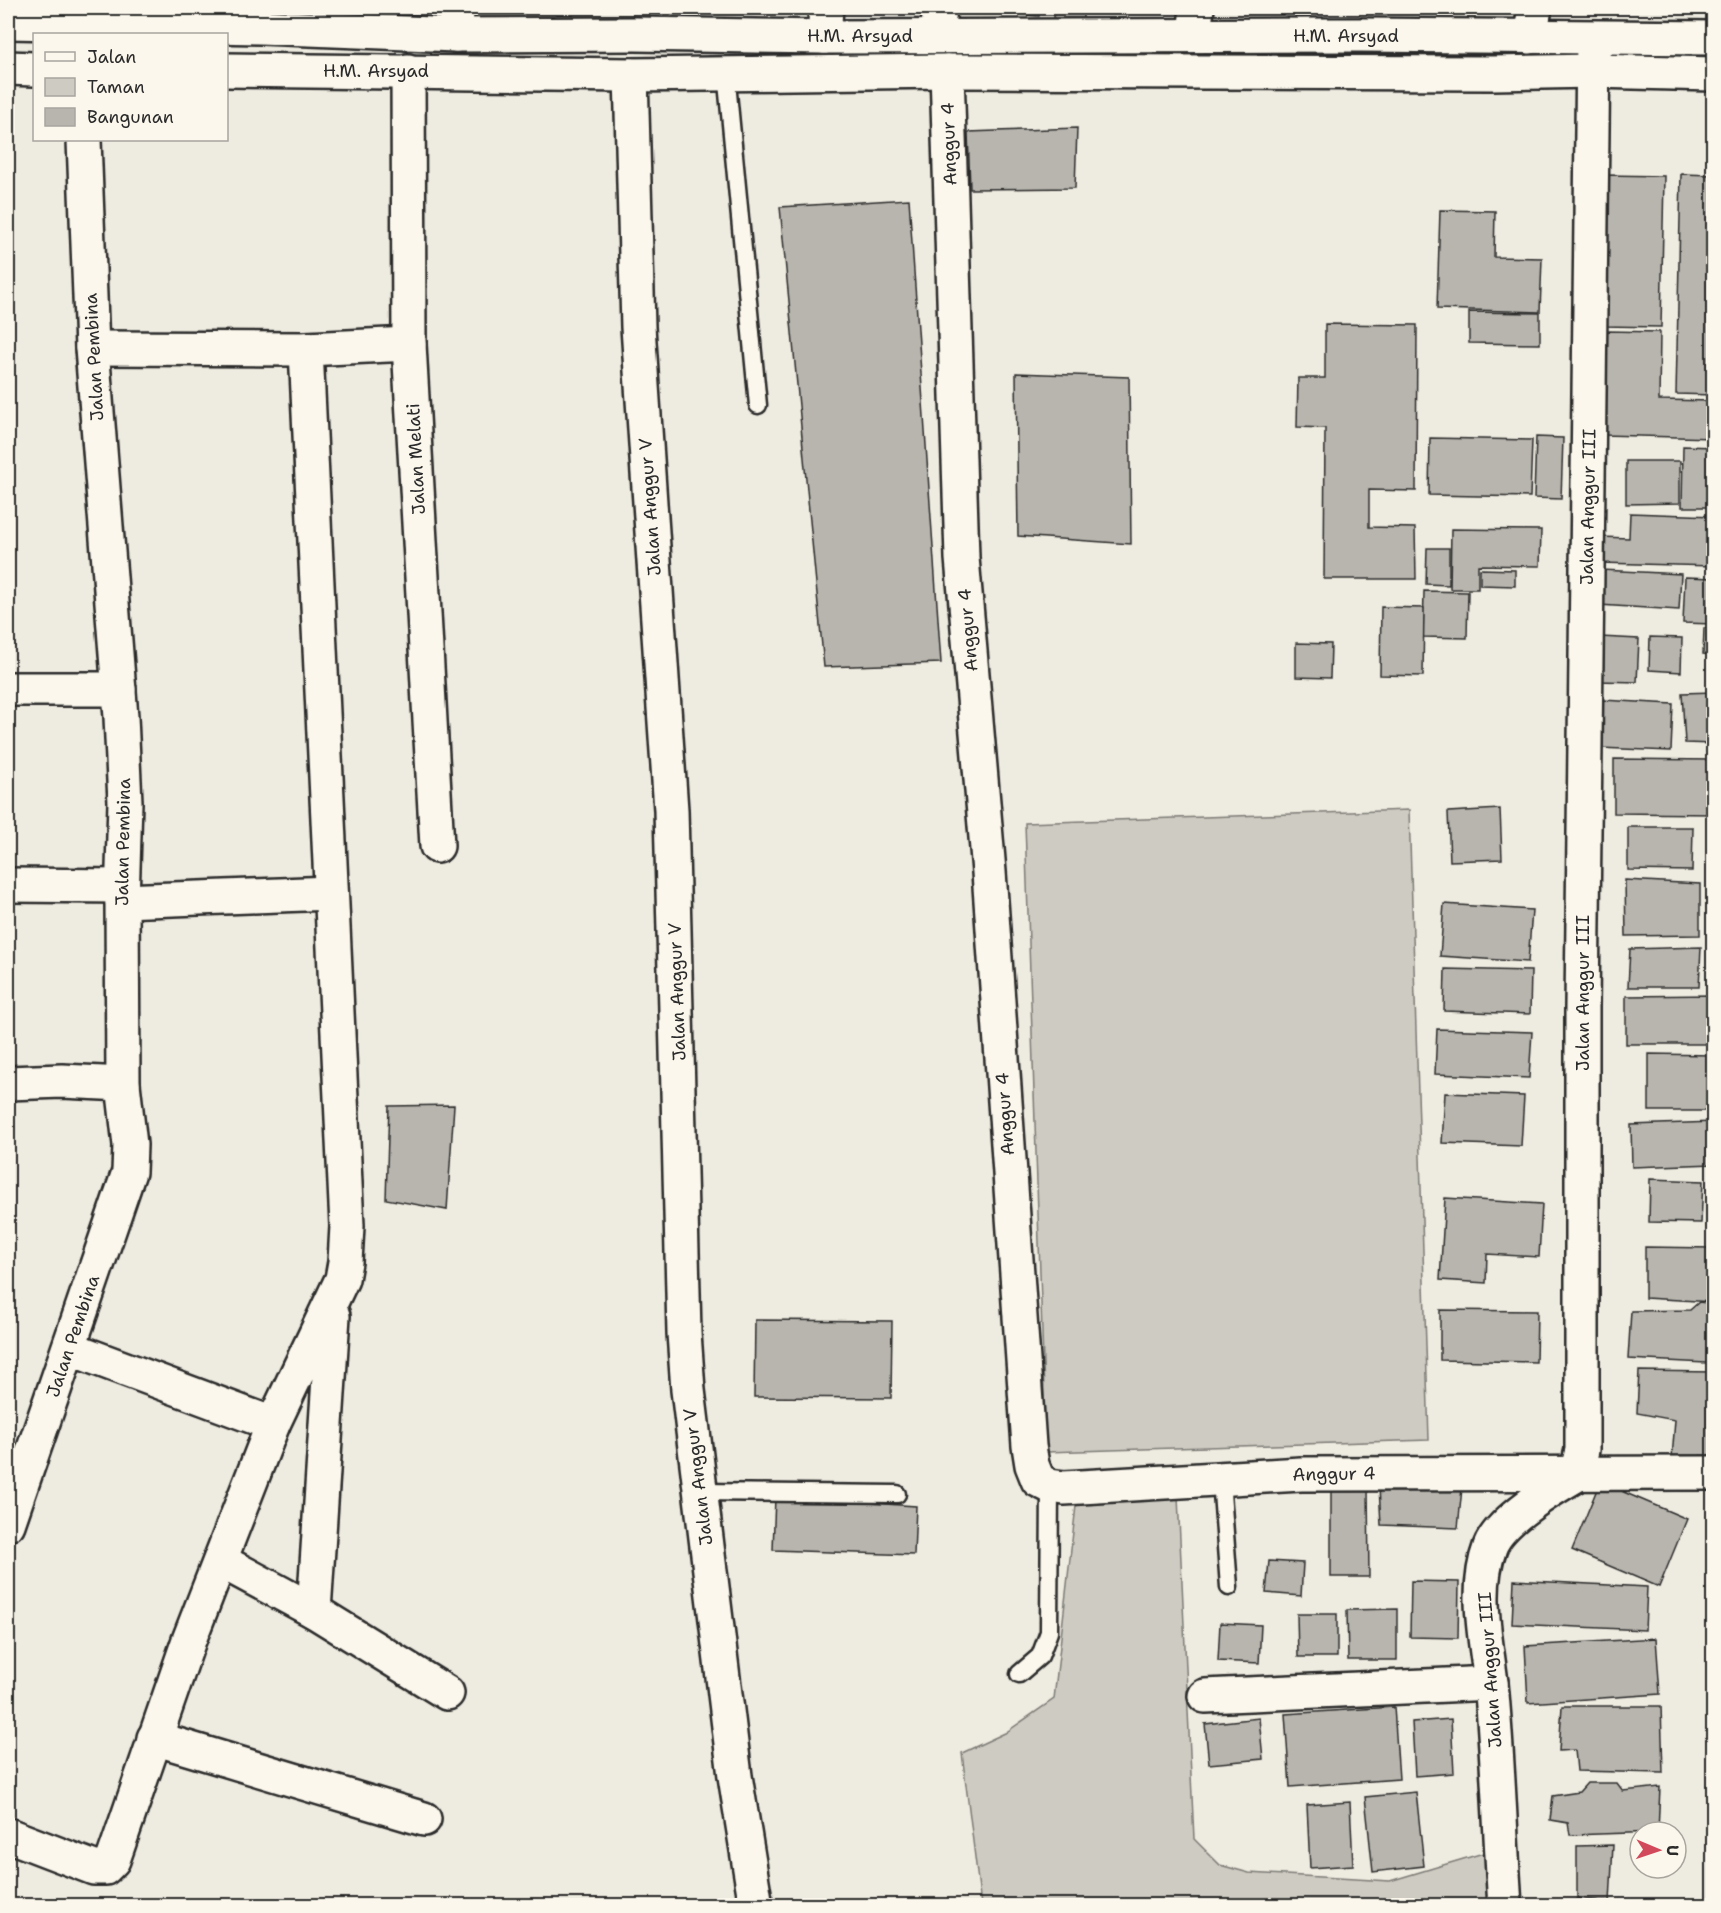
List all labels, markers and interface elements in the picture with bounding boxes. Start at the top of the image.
street label: H.M. Arsyad [807,24,913,48]
street label: H.M. Arsyad [1293,24,1399,48]
legend [33,33,228,141]
text: Jalan [87,45,136,69]
street label: H.M. Arsyad [323,59,429,83]
text: Taman [87,75,145,99]
street label: Anggur 4 [936,102,962,186]
text: Bangunan [87,105,174,129]
street label: Jalan Pembina [79,292,109,422]
street label: Jalan Melati [401,403,431,515]
street label: Jalan Anggur III [1575,429,1601,585]
street label: Jalan Anggur V [633,437,667,577]
street label: Anggur 4 [952,588,984,672]
street label: Jalan Pembina [110,778,136,906]
street label: Jalan Anggur III [1571,915,1595,1071]
street label: Jalan Anggur V [663,923,691,1061]
street label: Anggur 4 [990,1072,1020,1156]
street label: Jalan Pembina [41,1272,105,1400]
street label: Jalan Anggur V [678,1407,718,1547]
street label: Anggur 4 [1292,1461,1376,1487]
street label: Jalan Anggur III [1473,1591,1507,1749]
north arrow [1628,1820,1688,1880]
text: U [1662,1845,1683,1856]

